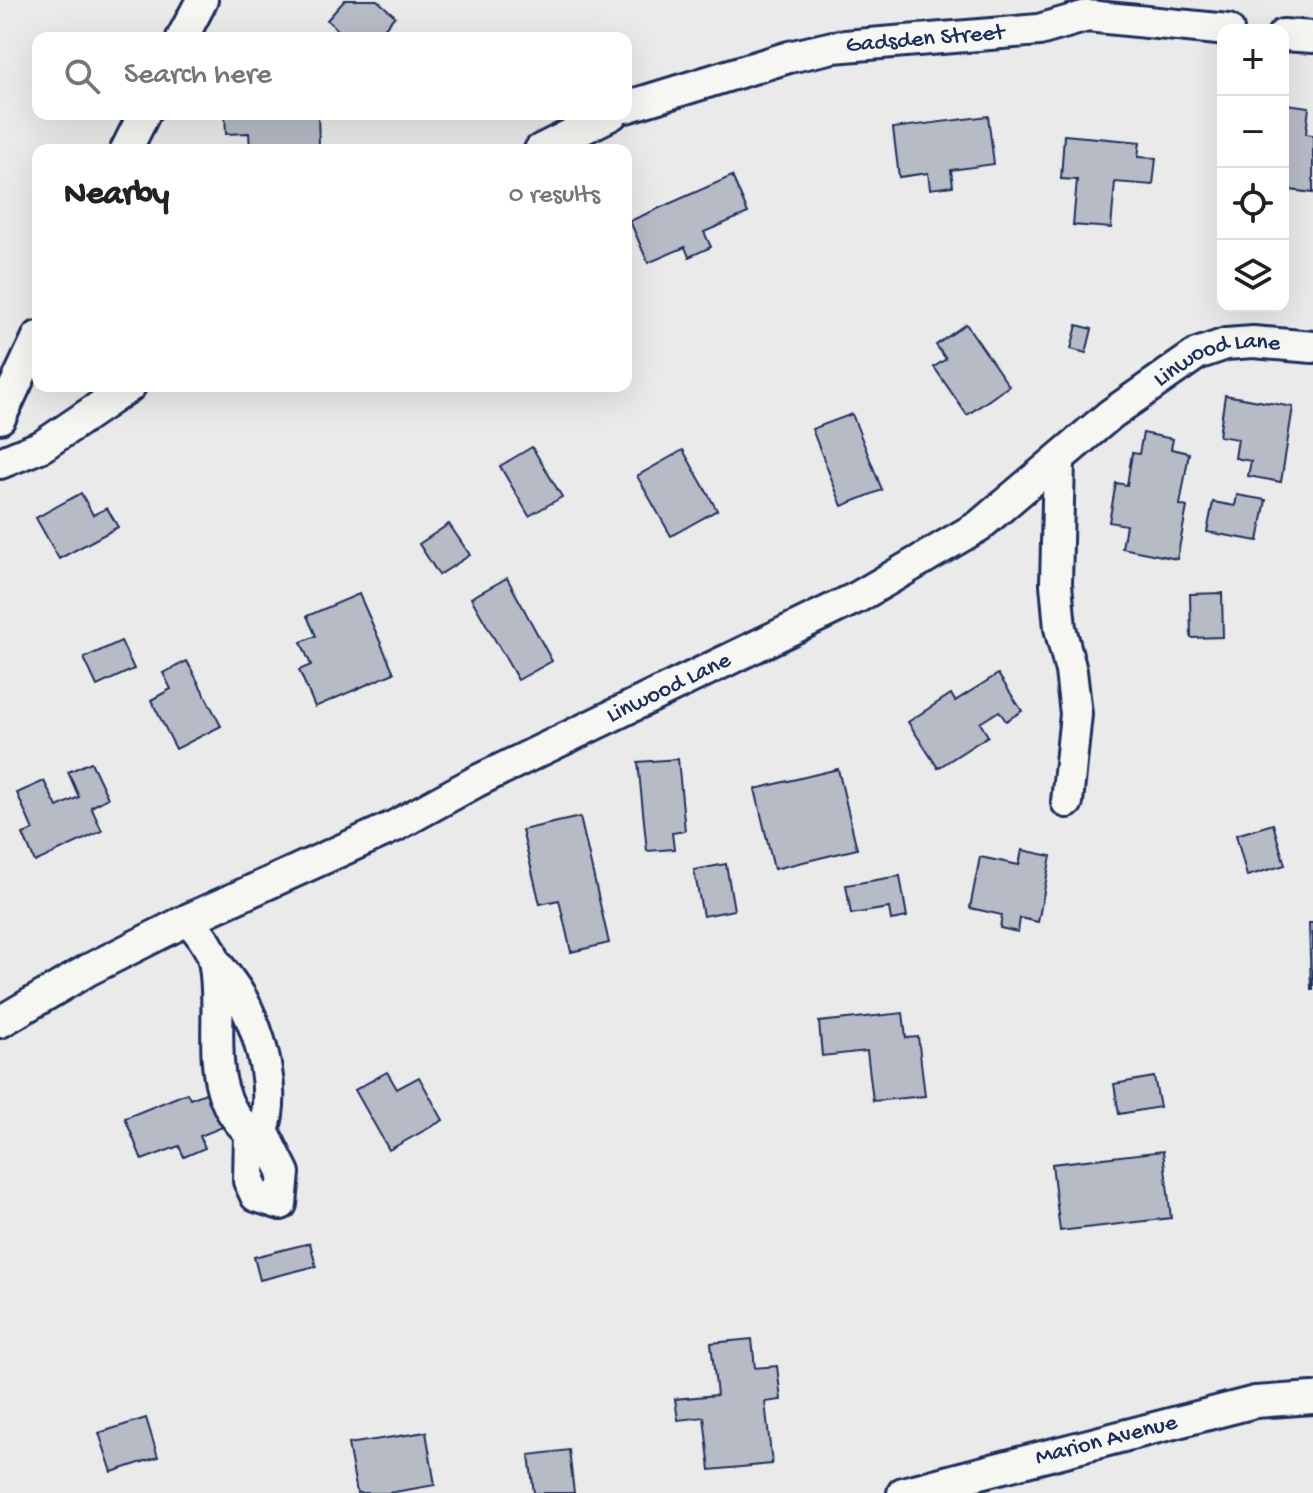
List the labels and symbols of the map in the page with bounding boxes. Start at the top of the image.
street label: Gadsden Street [845,18,1008,60]
street label: Linwood Lane [1148,327,1282,394]
street label: Linwood Lane [602,646,736,731]
street label: Marion Avenue [1032,1408,1181,1473]

